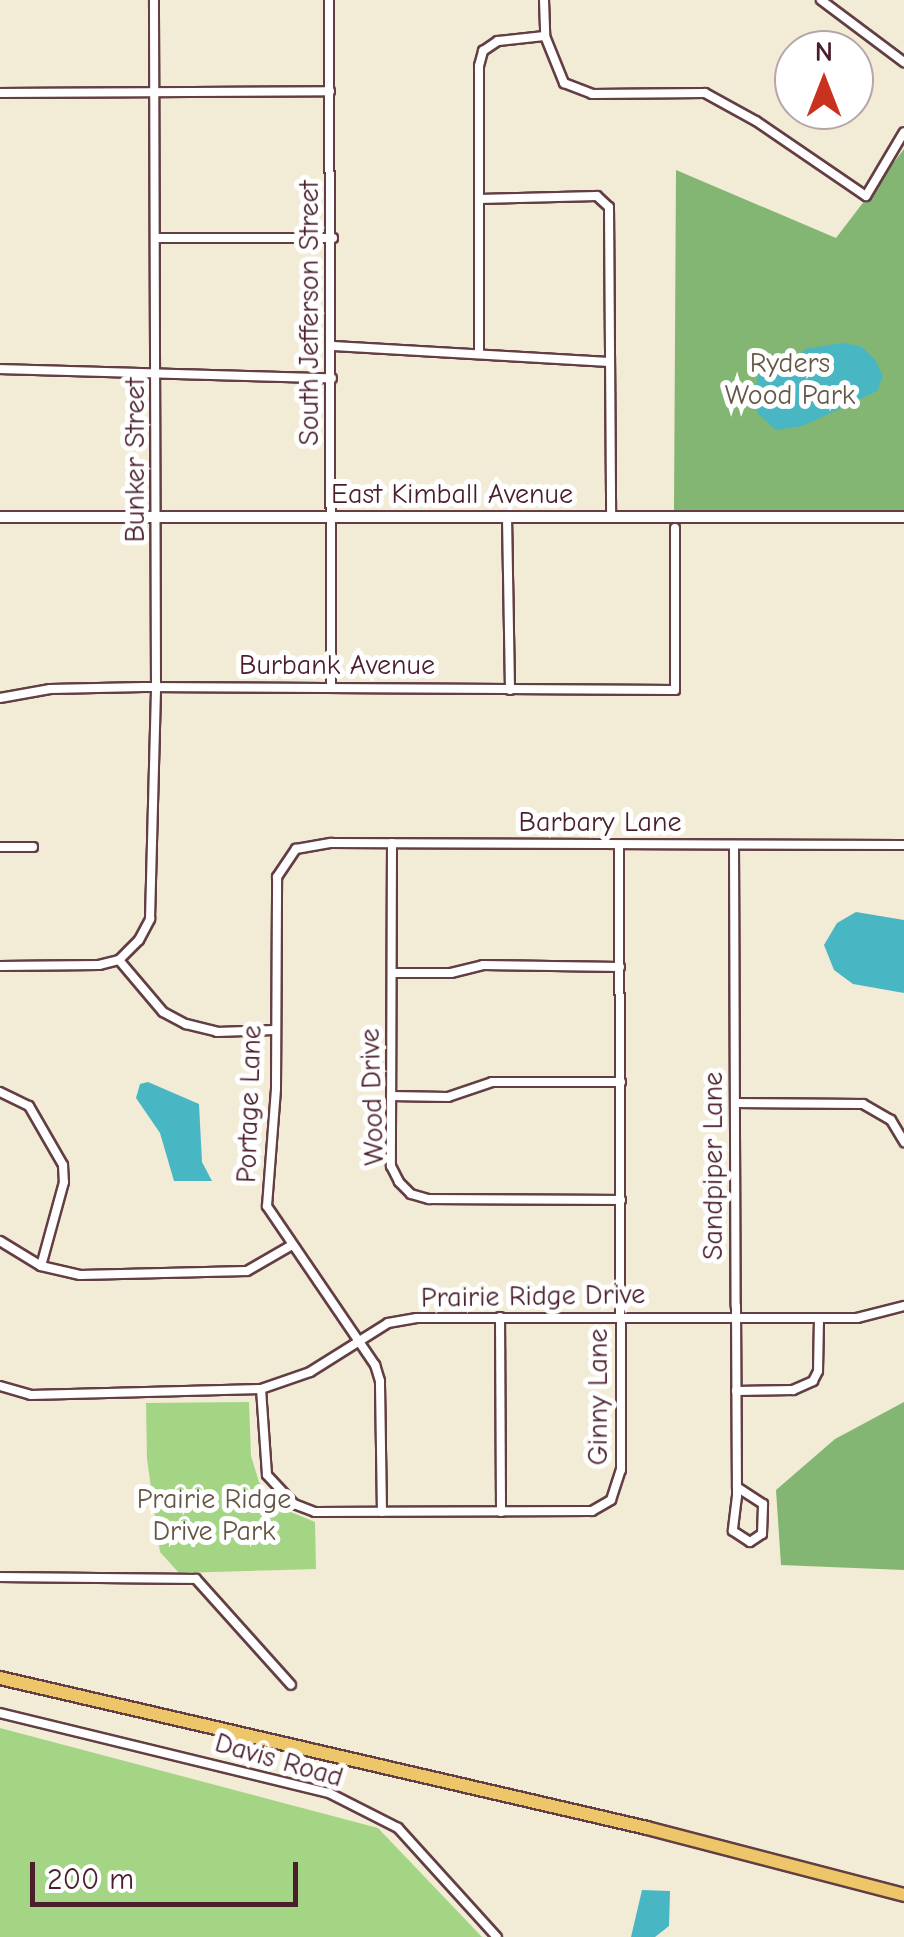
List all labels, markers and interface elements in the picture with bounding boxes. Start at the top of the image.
north arrow [774,30,874,130]
text: N [815,36,833,68]
street label: South Jefferson Street [292,180,326,446]
park label: Ryders Wood Park [725,346,855,412]
street label: Bunker Street [118,378,152,542]
street label: East Kimball Avenue [331,477,573,511]
street label: Burbank Avenue [239,648,435,682]
street label: Barbary Lane [519,805,681,839]
street label: Portage Lane [229,1025,269,1183]
street label: Wood Drive [353,1028,391,1166]
street label: Sandpiper Lane [696,1072,730,1260]
street label: Prairie Ridge Drive [421,1277,645,1315]
street label: Ginny Lane [581,1329,615,1465]
park label: Prairie Ridge Drive Park [137,1482,291,1548]
street label: Davis Road [211,1726,347,1794]
scale bar [35,1842,302,1904]
text: 200 m [47,1862,134,1897]

